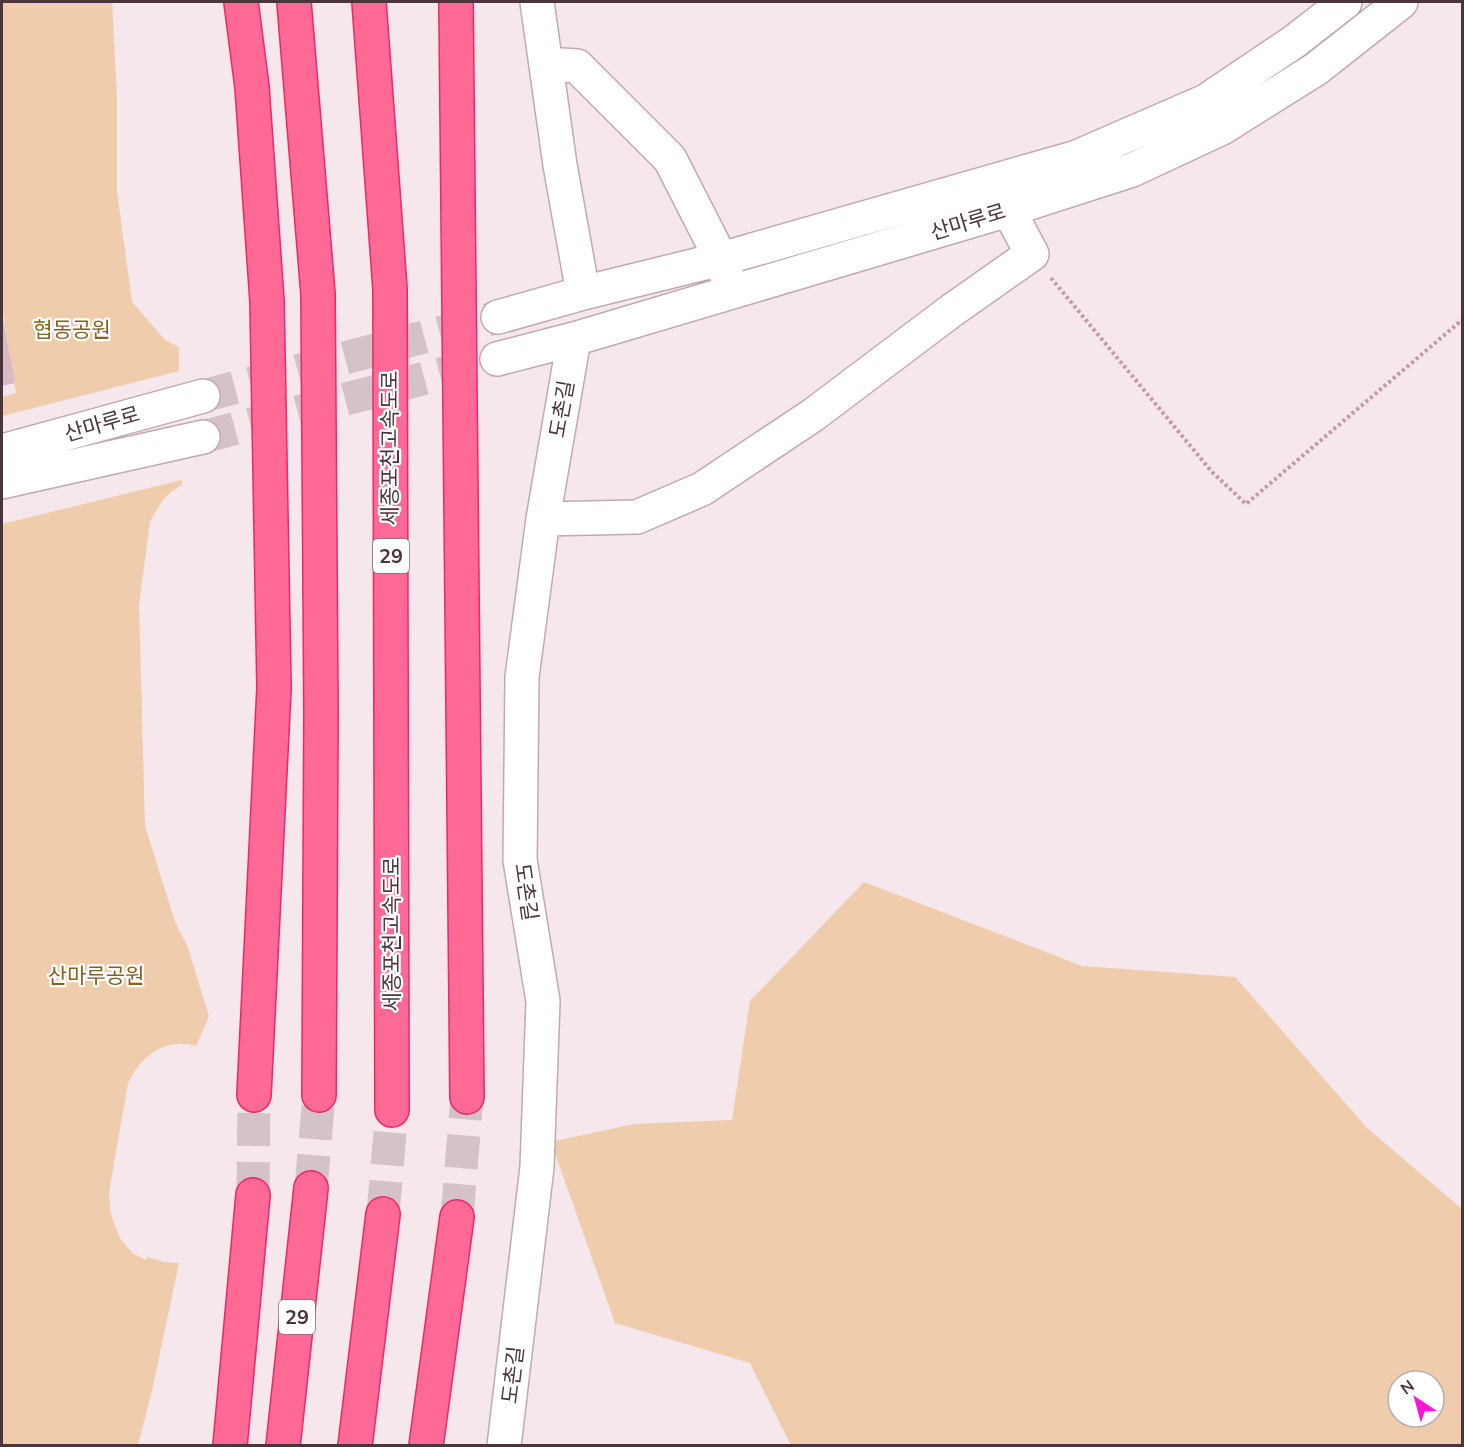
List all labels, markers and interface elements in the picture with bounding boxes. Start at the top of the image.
street label: 산마루로 [927,197,1009,247]
park label: 협동공원 [33,316,111,344]
street label: 세종포천고속도로 [376,371,404,525]
street label: 도촌길 [543,378,581,440]
street label: 산마루로 [61,400,143,448]
road number: 29 [373,539,409,573]
street label: 세종포천고속도로 [378,857,406,1011]
street label: 도촌길 [508,861,544,923]
park label: 산마루공원 [48,962,144,990]
road number: 29 [279,1300,315,1334]
street label: 도촌길 [496,1345,530,1405]
north arrow [1386,1369,1446,1429]
text: N [1396,1375,1419,1400]

